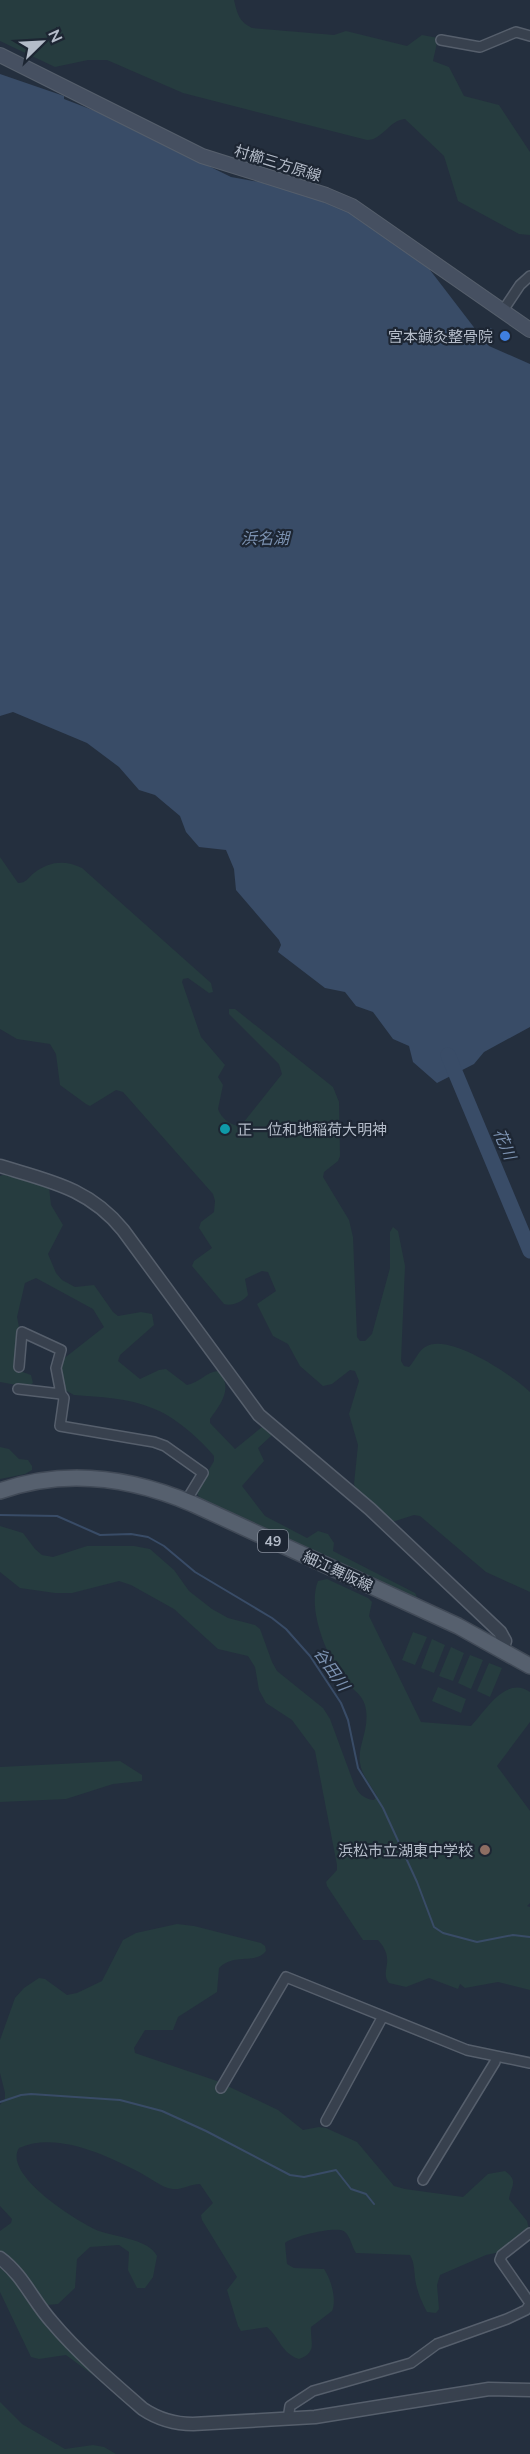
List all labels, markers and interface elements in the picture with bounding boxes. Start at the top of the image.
north arrow [12,12,72,72]
text: N [44,26,67,45]
street label: 村櫛三方原線 [232,141,324,185]
place label: 宮本鍼灸整骨院 [388,327,493,346]
marker: 宮本鍼灸整骨院 [498,329,512,343]
water label: 浜名湖 [241,528,292,548]
place label: 正一位和地稲荷大明神 [237,1120,387,1139]
marker: 正一位和地稲荷大明神 [218,1122,232,1136]
water label: 花川 [490,1125,521,1164]
road number: 49 [258,1530,288,1552]
street label: 細江舞阪線 [300,1547,376,1595]
water label: 谷田川 [310,1644,355,1696]
place label: 浜松市立湖東中学校 [338,1841,473,1860]
marker: 浜松市立湖東中学校 [478,1843,492,1857]

